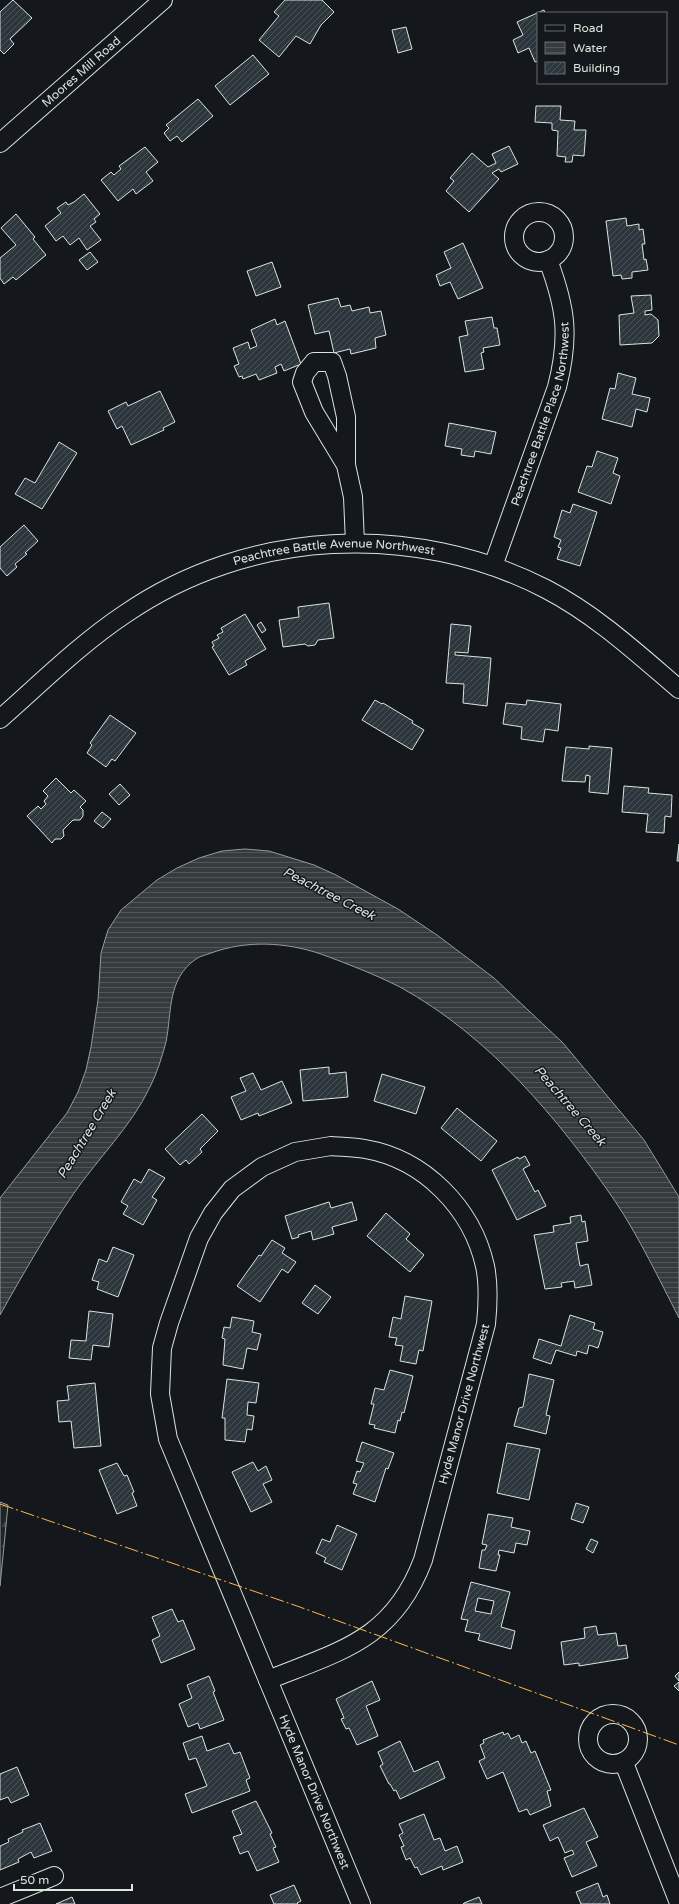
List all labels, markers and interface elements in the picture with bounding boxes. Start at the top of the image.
legend [537,12,667,84]
text: Road [573,21,603,35]
street label: Moores Mill Road [39,34,123,110]
text: Water [573,41,608,55]
text: Building [573,61,620,75]
street label: Peachtree Battle Place Northwest [508,321,572,508]
street label: Peachtree Battle Avenue Northwest [231,536,436,568]
water label: Peachtree Creek [280,864,379,925]
water label: Peachtree Creek [531,1063,610,1150]
water label: Peachtree Creek [54,1086,120,1182]
street label: Hyde Manor Drive Northwest [436,1322,492,1486]
street label: Hyde Manor Drive Northwest [276,1712,353,1871]
scale bar [14,1866,132,1892]
text: 50 m [20,1873,49,1887]

